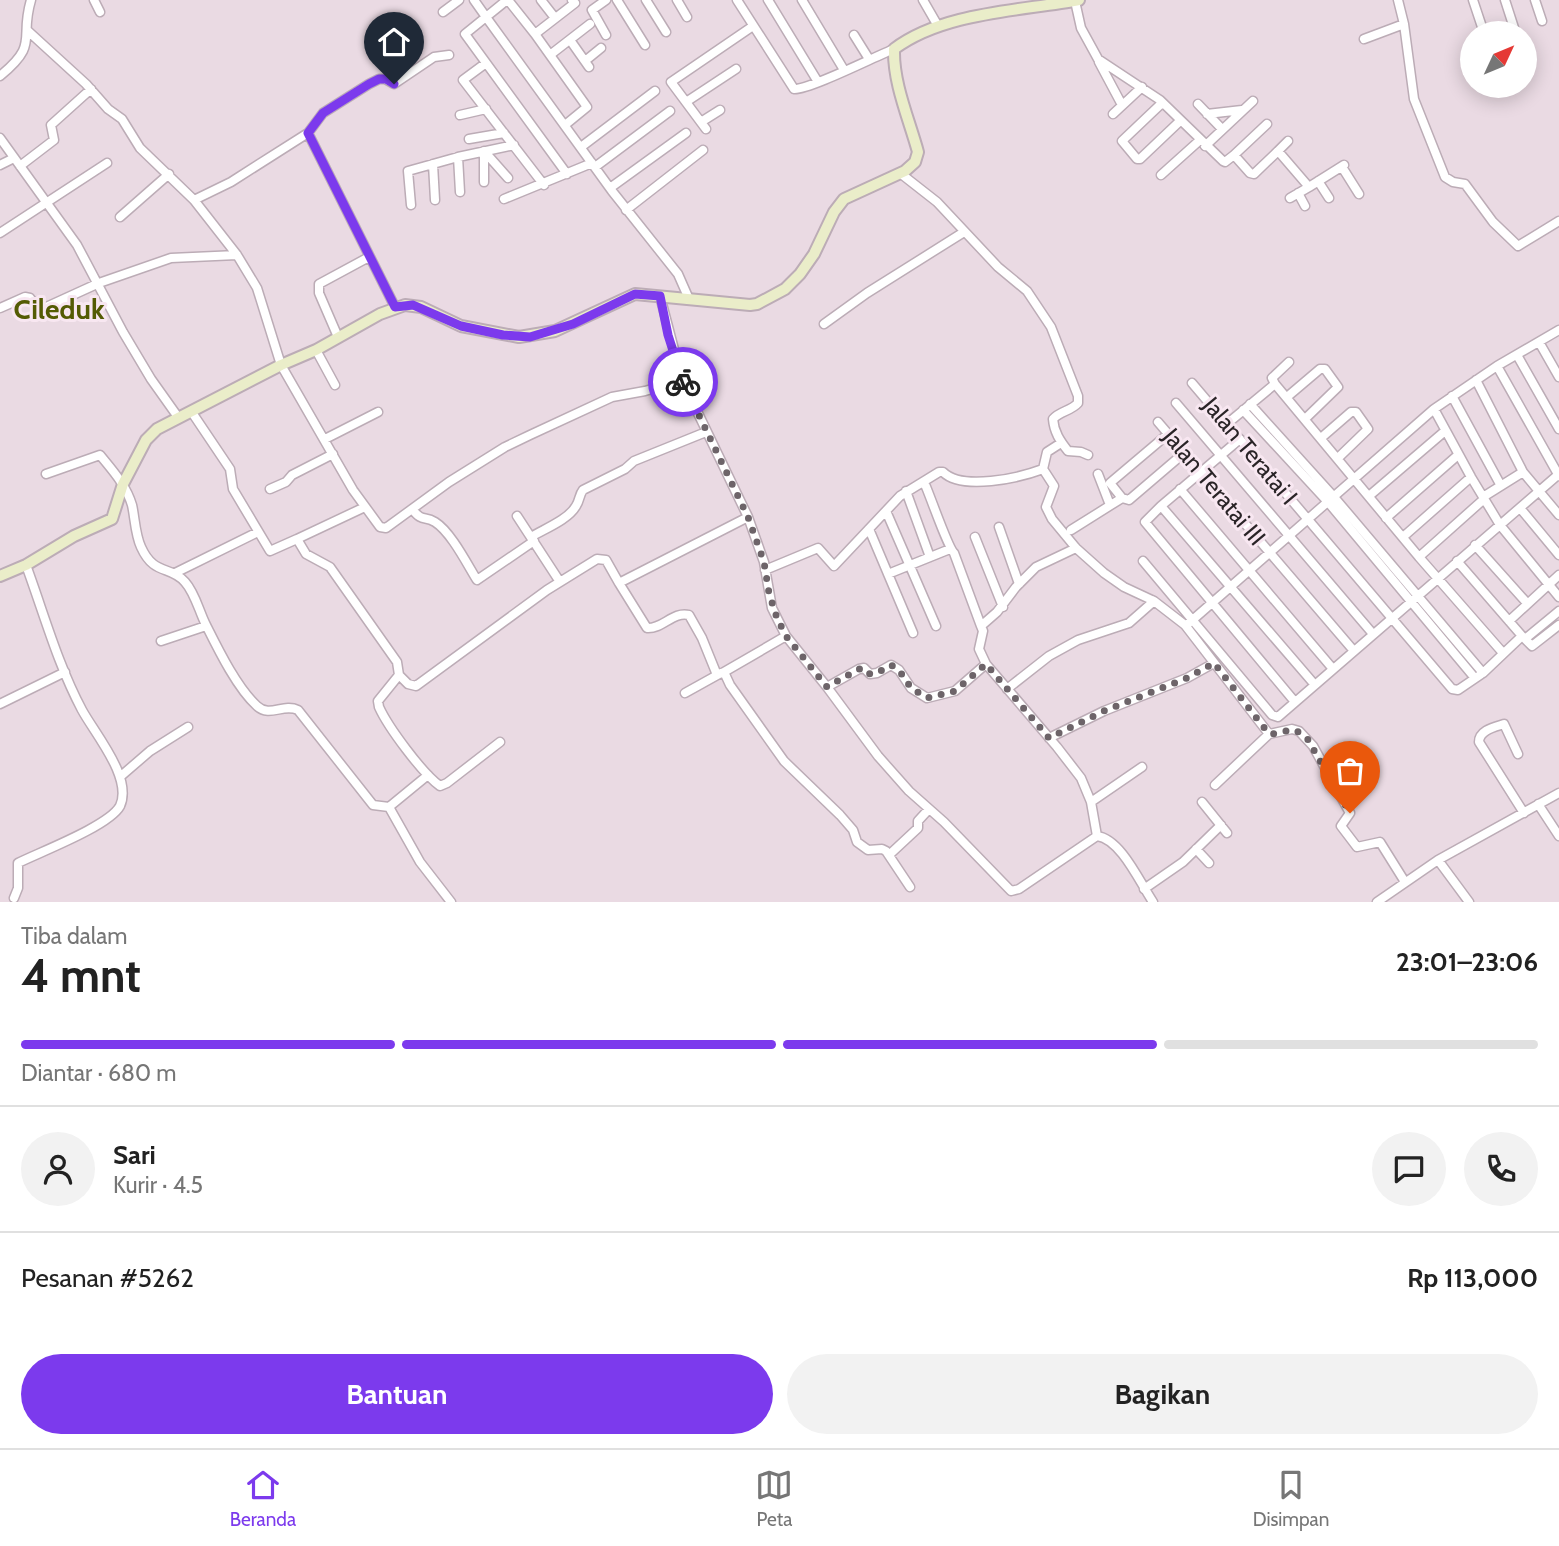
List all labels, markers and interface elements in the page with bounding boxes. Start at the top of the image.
pin [364,12.0,424,84]
north arrow [1460,21,1536,98]
map controls [1460,21,1537,98]
icon: home [375,23,413,61]
district label: Cileduk [13,292,105,326]
courier [648,347,718,417]
icon: bike [664,363,702,401]
street label: Jalan Teratai I [1196,390,1304,510]
street label: Jalan Teratai III [1156,422,1272,551]
pin [1320,741,1380,813]
icon: bag [1331,752,1369,790]
text: Tiba dalam [21,922,127,950]
text: 23:01–23:06 [1396,946,1538,978]
text: 4 mnt [21,948,141,1004]
text: Diantar · 680 m [21,1059,176,1087]
button: person [21,1132,95,1206]
button: chat [1372,1132,1446,1206]
button: phone [1464,1132,1538,1206]
text: Sari [113,1139,156,1171]
text: Kurir · 4.5 [113,1171,203,1199]
text: Pesanan #5262 [21,1262,194,1294]
text: Rp 113,000 [1407,1262,1538,1294]
button: Bantuan [21,1354,773,1434]
button: Bagikan [787,1354,1538,1434]
tab: Beranda [230,1466,296,1531]
tab: Peta [755,1466,793,1531]
tab: Disimpan [1253,1466,1329,1531]

